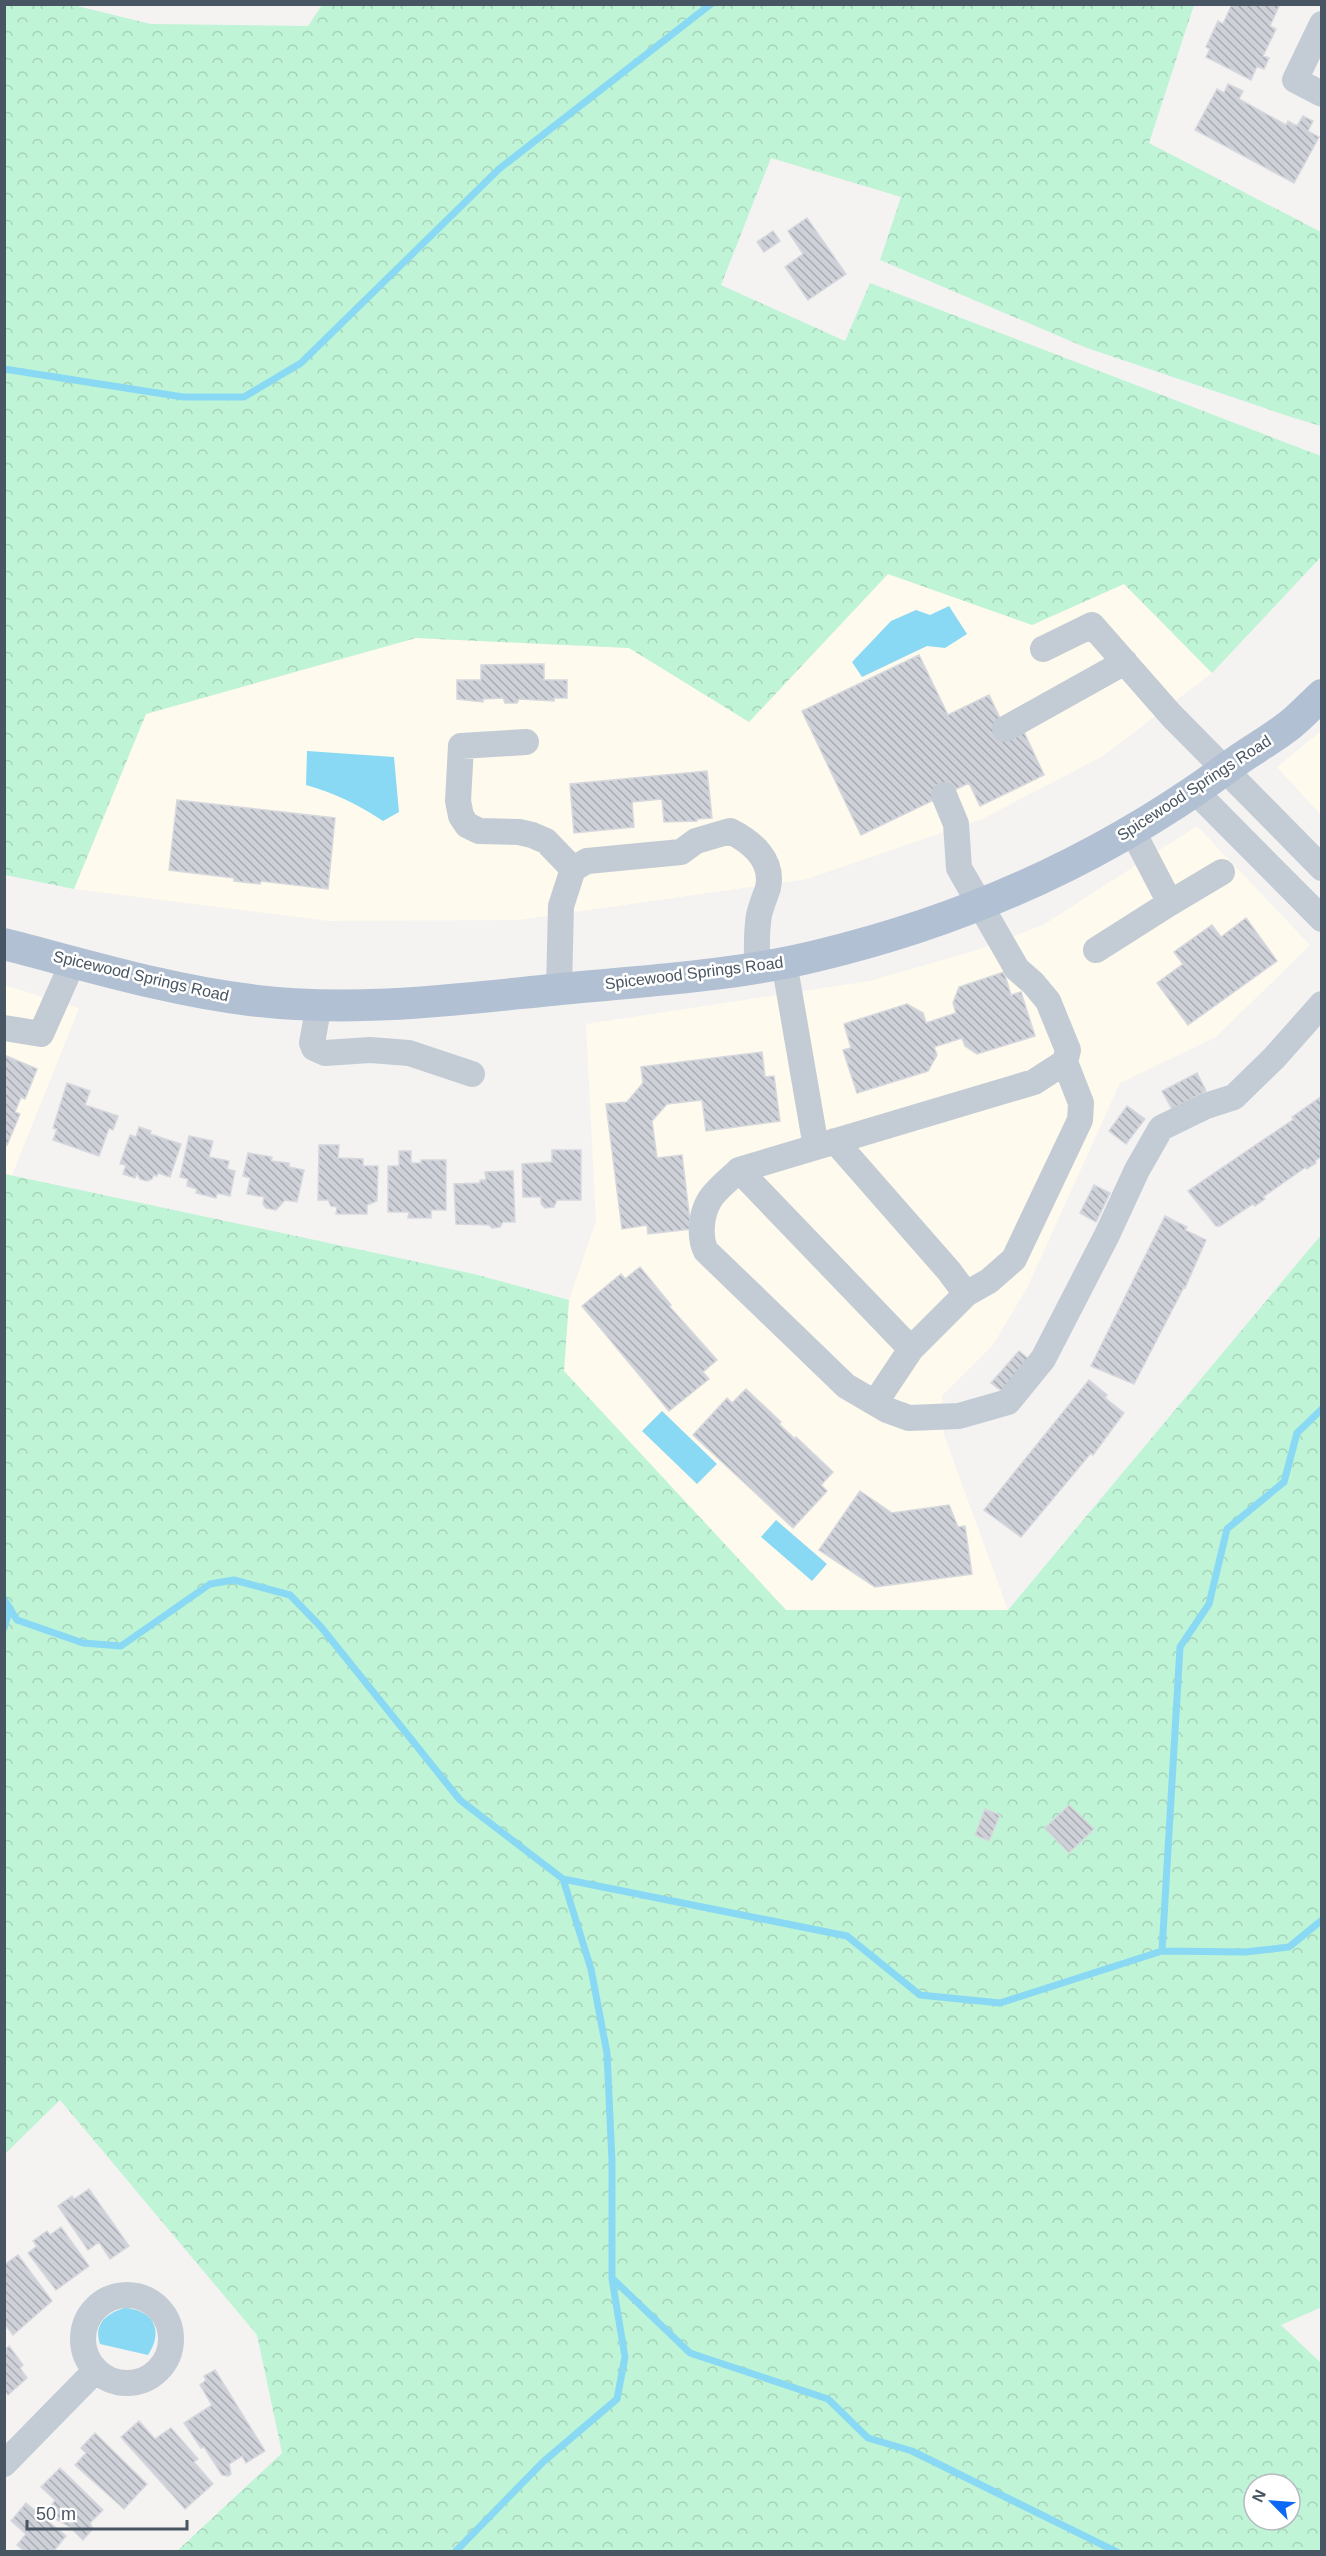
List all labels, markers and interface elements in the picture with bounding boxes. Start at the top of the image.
street label: Spicewood Springs Road [1114,732,1274,844]
street label: Spicewood Springs Road [52,948,230,1004]
street label: Spicewood Springs Road [604,954,784,992]
north arrow [1242,2472,1302,2532]
text: N [1249,2487,1269,2505]
scale bar [27,2493,188,2531]
text: 50 m [36,2504,76,2524]

